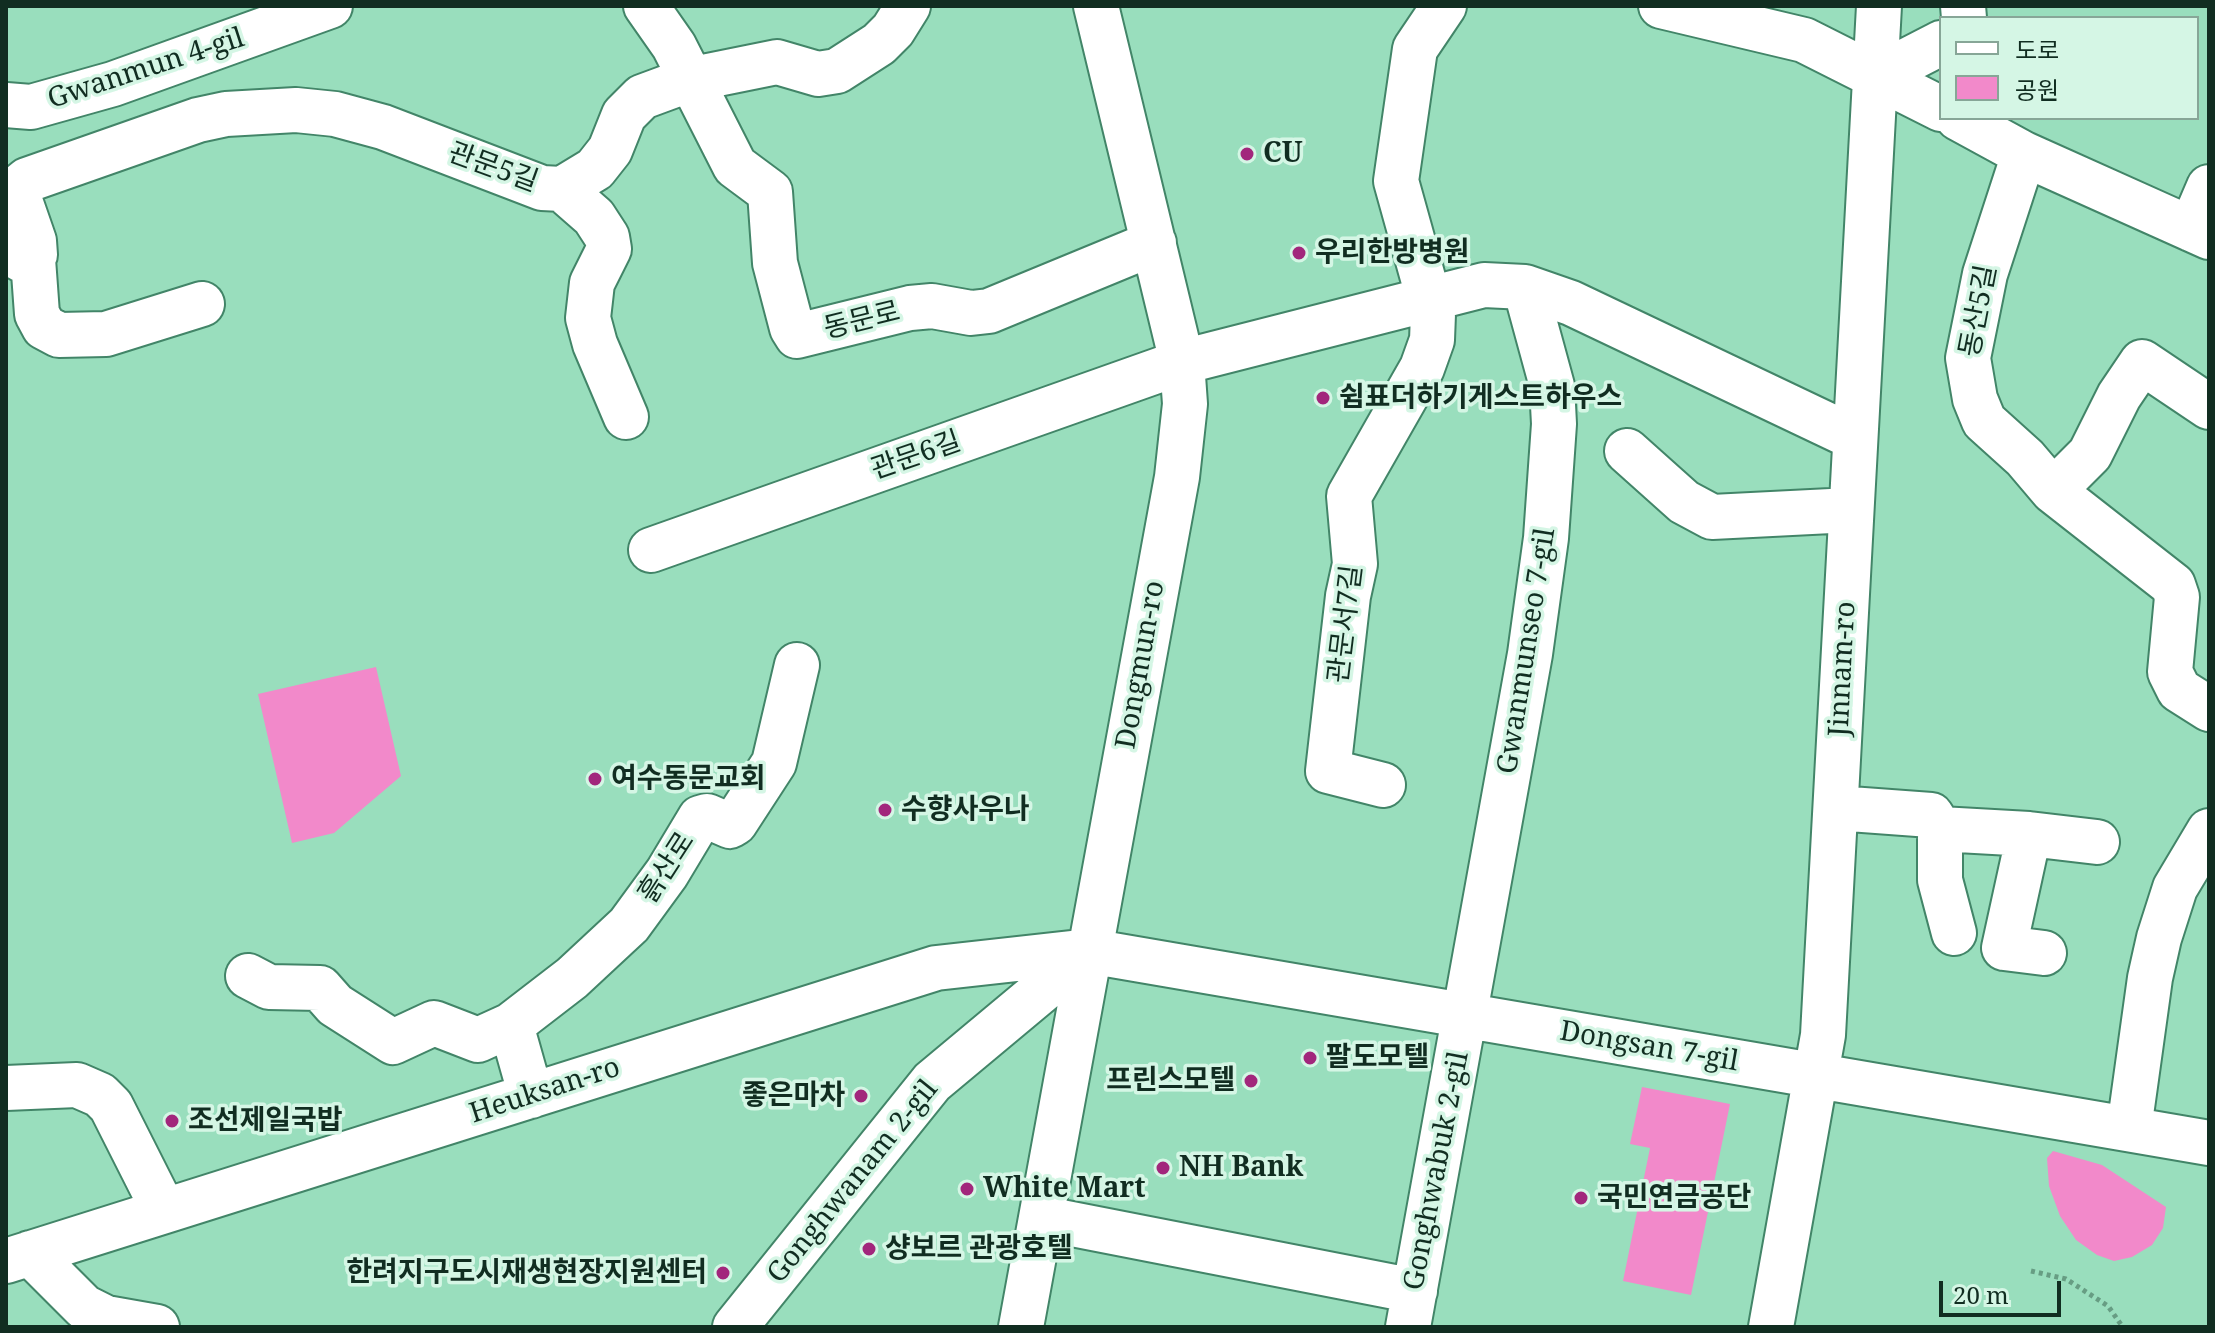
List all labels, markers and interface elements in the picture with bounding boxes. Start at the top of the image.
legend [1939,16,2199,120]
street label: Gwanmun 4-gil [44,21,248,117]
text: 도로 [2015,33,2059,66]
text: 공원 [2015,73,2059,106]
street label: 관문5길 [444,136,542,200]
place label: CU [1263,137,1303,171]
marker: CU [1238,145,1256,163]
place label: 우리한방병원 [1315,236,1470,270]
marker: 우리한방병원 [1290,244,1308,262]
street label: 동산5길 [1954,262,2004,360]
street label: 동문로 [820,295,904,347]
place label: 쉼표더하기게스트하우스 [1339,381,1622,415]
marker: 쉼표더하기게스트하우스 [1314,389,1332,407]
street label: 관문6길 [867,425,965,487]
street label: Gwanmunseo 7-gil [1491,526,1563,776]
street label: 관문서7길 [1322,563,1370,685]
street label: Dongmun-ro [1110,578,1172,752]
street label: Jinnam-ro [1823,601,1863,737]
place label: 여수동문교회 [611,762,766,796]
marker: 여수동문교회 [586,770,604,788]
place label: 수향사우나 [901,793,1030,827]
marker: 수향사우나 [876,801,894,819]
street label: 흙산로 [632,826,702,910]
street label: Dongsan 7-gil [1557,1015,1741,1079]
place label: 팔도모텔 [1326,1041,1429,1075]
marker: 팔도모텔 [1301,1049,1319,1067]
street label: Gonghwabuk 2-gil [1397,1049,1477,1293]
street label: Heuksan-ro [466,1051,624,1131]
place label: 프린스모텔 [1106,1064,1235,1098]
marker: 프린스모텔 [1242,1072,1260,1090]
street label: Gonghwanam 2-gil [761,1074,945,1290]
place label: 좋은마차 [742,1079,845,1113]
marker: 좋은마차 [852,1087,870,1105]
place label: 조선제일국밥 [188,1104,343,1138]
marker: 조선제일국밥 [163,1112,181,1130]
place label: NH Bank [1179,1151,1303,1185]
marker: NH Bank [1154,1159,1172,1177]
place label: White Mart [983,1172,1145,1206]
marker: White Mart [958,1180,976,1198]
place label: 국민연금공단 [1597,1181,1752,1215]
marker: 국민연금공단 [1572,1189,1590,1207]
place label: 샹보르 관광호텔 [885,1232,1073,1266]
marker: 샹보르 관광호텔 [860,1240,878,1258]
place label: 한려지구도시재생현장지원센터 [346,1256,707,1290]
marker: 한려지구도시재생현장지원센터 [714,1264,732,1282]
scale bar [1943,1265,2065,1315]
text: 20 m [1953,1278,2009,1311]

